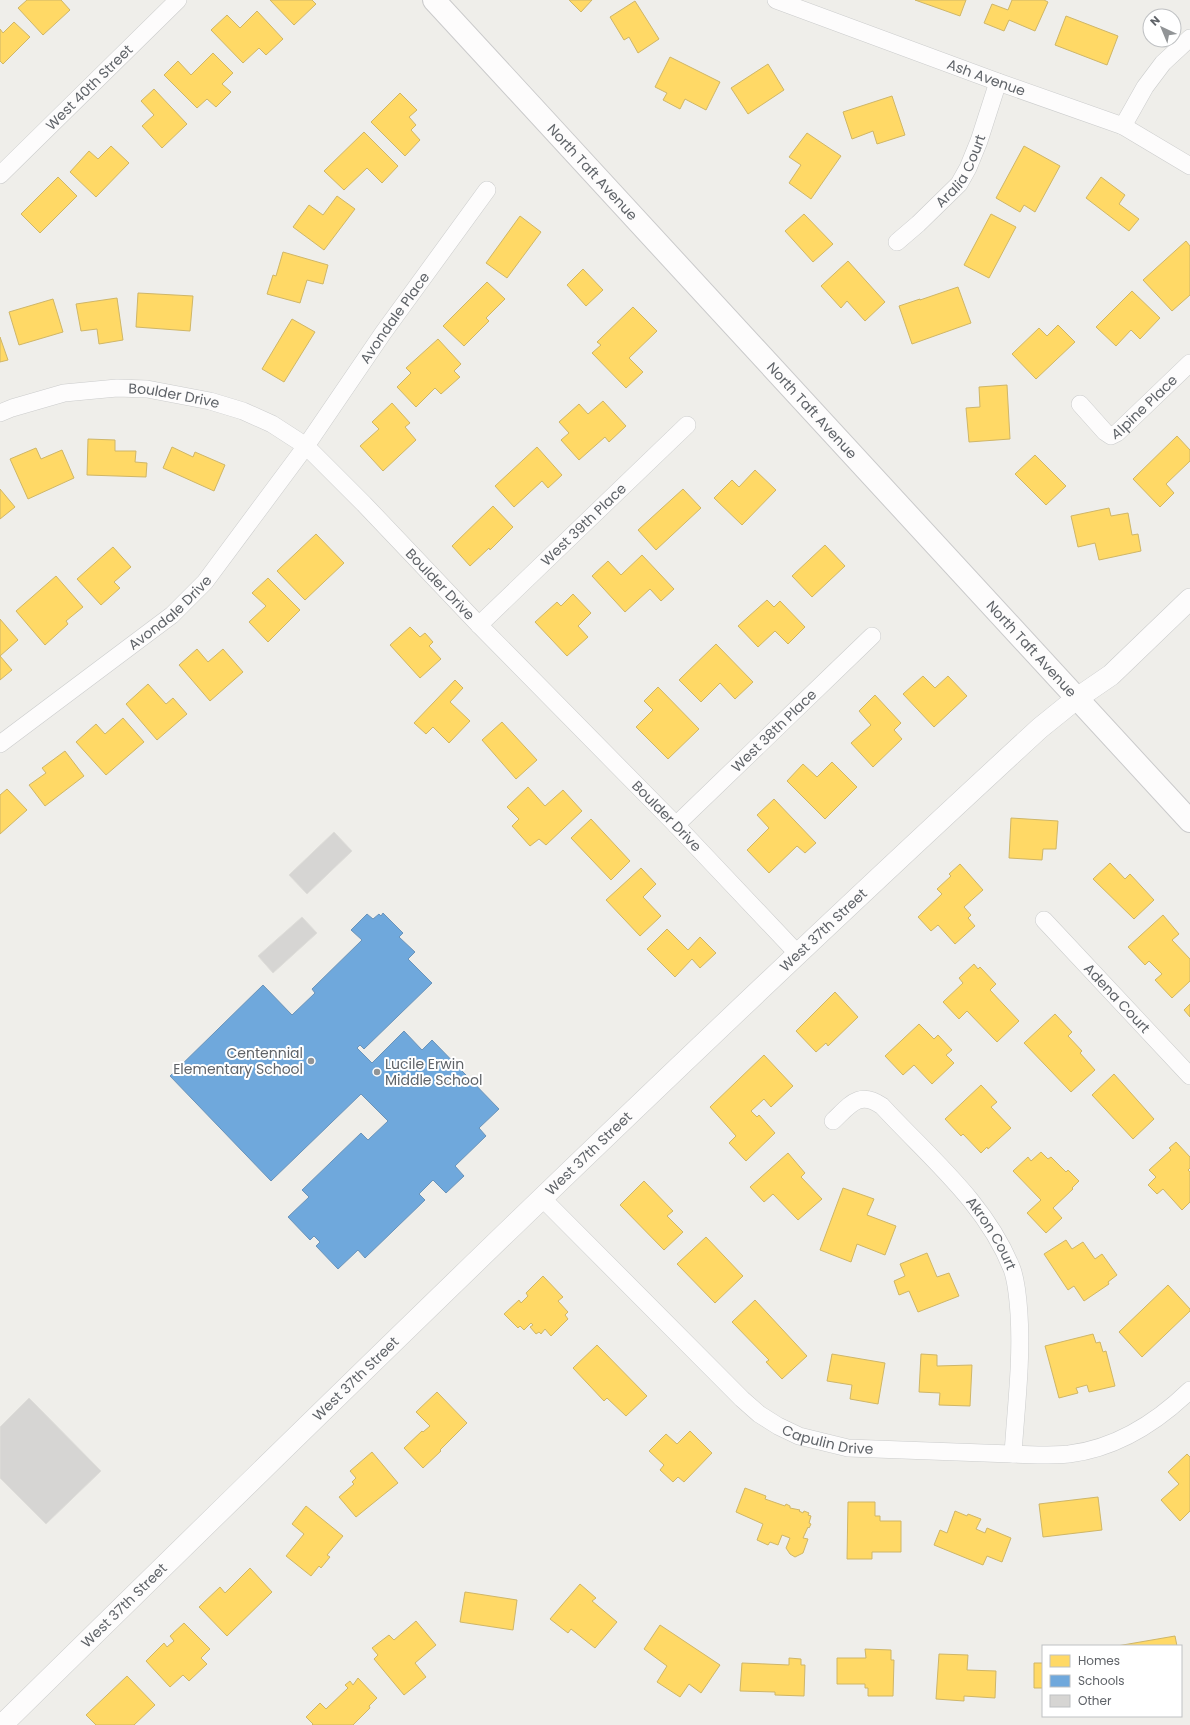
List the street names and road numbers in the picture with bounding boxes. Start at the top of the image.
street label: West 40th Street [41,40,137,135]
street label: Ash Avenue [944,54,1028,101]
street label: North Taft Avenue [543,119,642,225]
street label: Aralia Court [931,132,990,212]
street label: Avondale Place [355,268,434,368]
street label: North Taft Avenue [762,358,862,463]
street label: Alpine Place [1108,370,1182,444]
street label: Boulder Drive [128,378,222,413]
street label: West 39th Place [536,478,631,570]
street label: Boulder Drive [401,544,480,625]
street label: Avondale Drive [124,571,217,655]
street label: North Taft Avenue [982,596,1081,702]
street label: West 38th Place [727,684,821,777]
street label: Boulder Drive [627,776,706,856]
street label: West 37th Street [775,884,871,976]
street label: Adena Court [1079,959,1155,1037]
street label: West 37th Street [541,1107,636,1200]
street label: Akron Court [961,1192,1021,1273]
street label: West 37th Street [308,1332,403,1425]
street label: Capulin Drive [779,1419,874,1459]
street label: West 37th Street [77,1558,171,1652]

